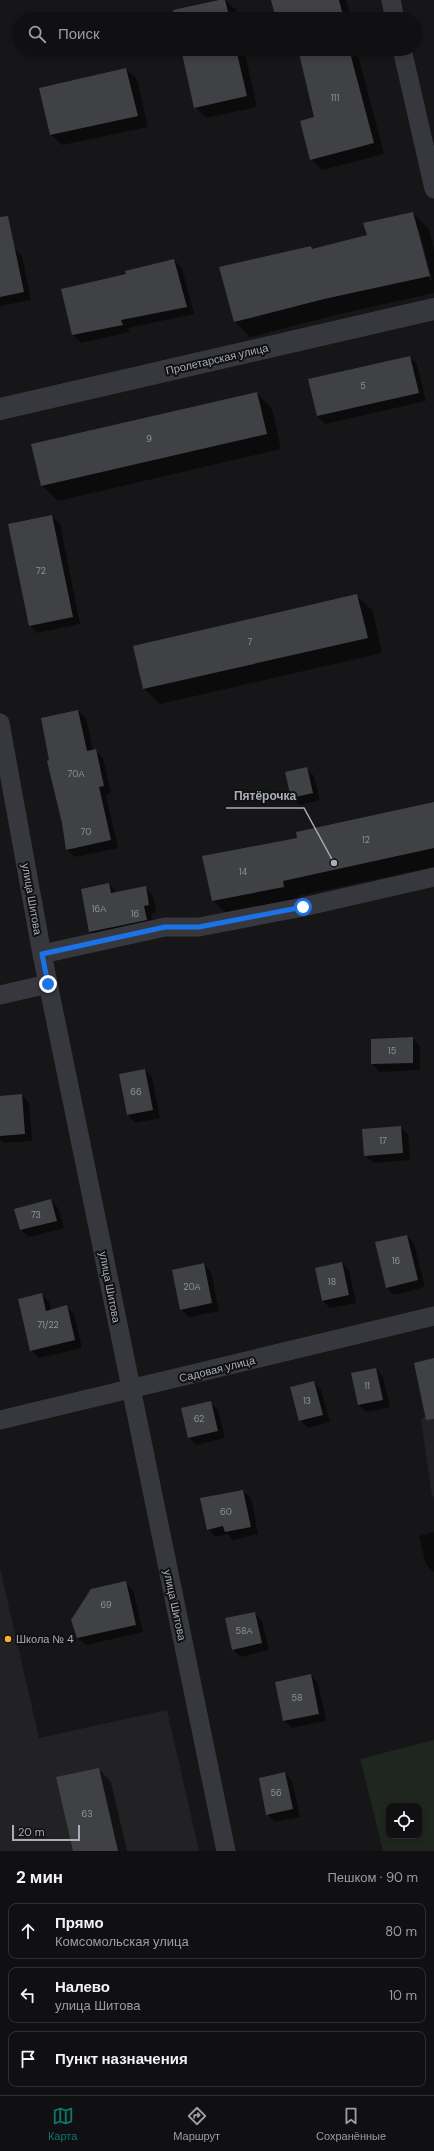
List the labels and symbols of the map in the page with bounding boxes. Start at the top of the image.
house number: 111 [331,92,339,104]
street label: Пролетарская улица [164,340,271,378]
house number: 5 [360,380,366,392]
house number: 9 [146,433,152,445]
house number: 72 [36,565,46,577]
house number: 7 [248,636,253,648]
house number: 70А [68,768,84,780]
callout: Пятёрочка [226,784,304,808]
text: Пятёрочка [234,788,296,804]
house number: 70 [81,826,91,838]
house number: 12 [362,834,370,846]
street label: улица Шитова [19,862,45,937]
house number: 14 [239,866,248,878]
route start [294,898,312,916]
house number: 16А [92,903,106,915]
house number: 16 [131,908,140,920]
route end [39,975,57,993]
house number: 15 [388,1045,396,1057]
house number: 66 [130,1086,142,1098]
house number: 17 [379,1135,387,1147]
house number: 73 [31,1209,41,1221]
street label: улица Шитова [96,1250,124,1325]
house number: 16 [392,1255,401,1267]
house number: 18 [328,1276,336,1288]
house number: 20А [183,1281,201,1293]
house number: 71/22 [37,1319,59,1331]
street label: Садовая улица [178,1353,257,1385]
house number: 11 [364,1380,370,1392]
house number: 13 [303,1395,311,1407]
house number: 62 [194,1413,204,1425]
house number: 60 [220,1506,232,1518]
street label: улица Шитова [161,1568,190,1643]
house number: 69 [100,1599,112,1611]
house number: 58А [236,1625,252,1637]
place label: Школа № 4 [16,1632,74,1646]
marker: Школа № 4 [3,1634,13,1644]
house number: 58 [292,1692,302,1704]
house number: 56 [270,1787,282,1799]
house number: 63 [82,1808,92,1820]
scale bar [12,1823,80,1842]

